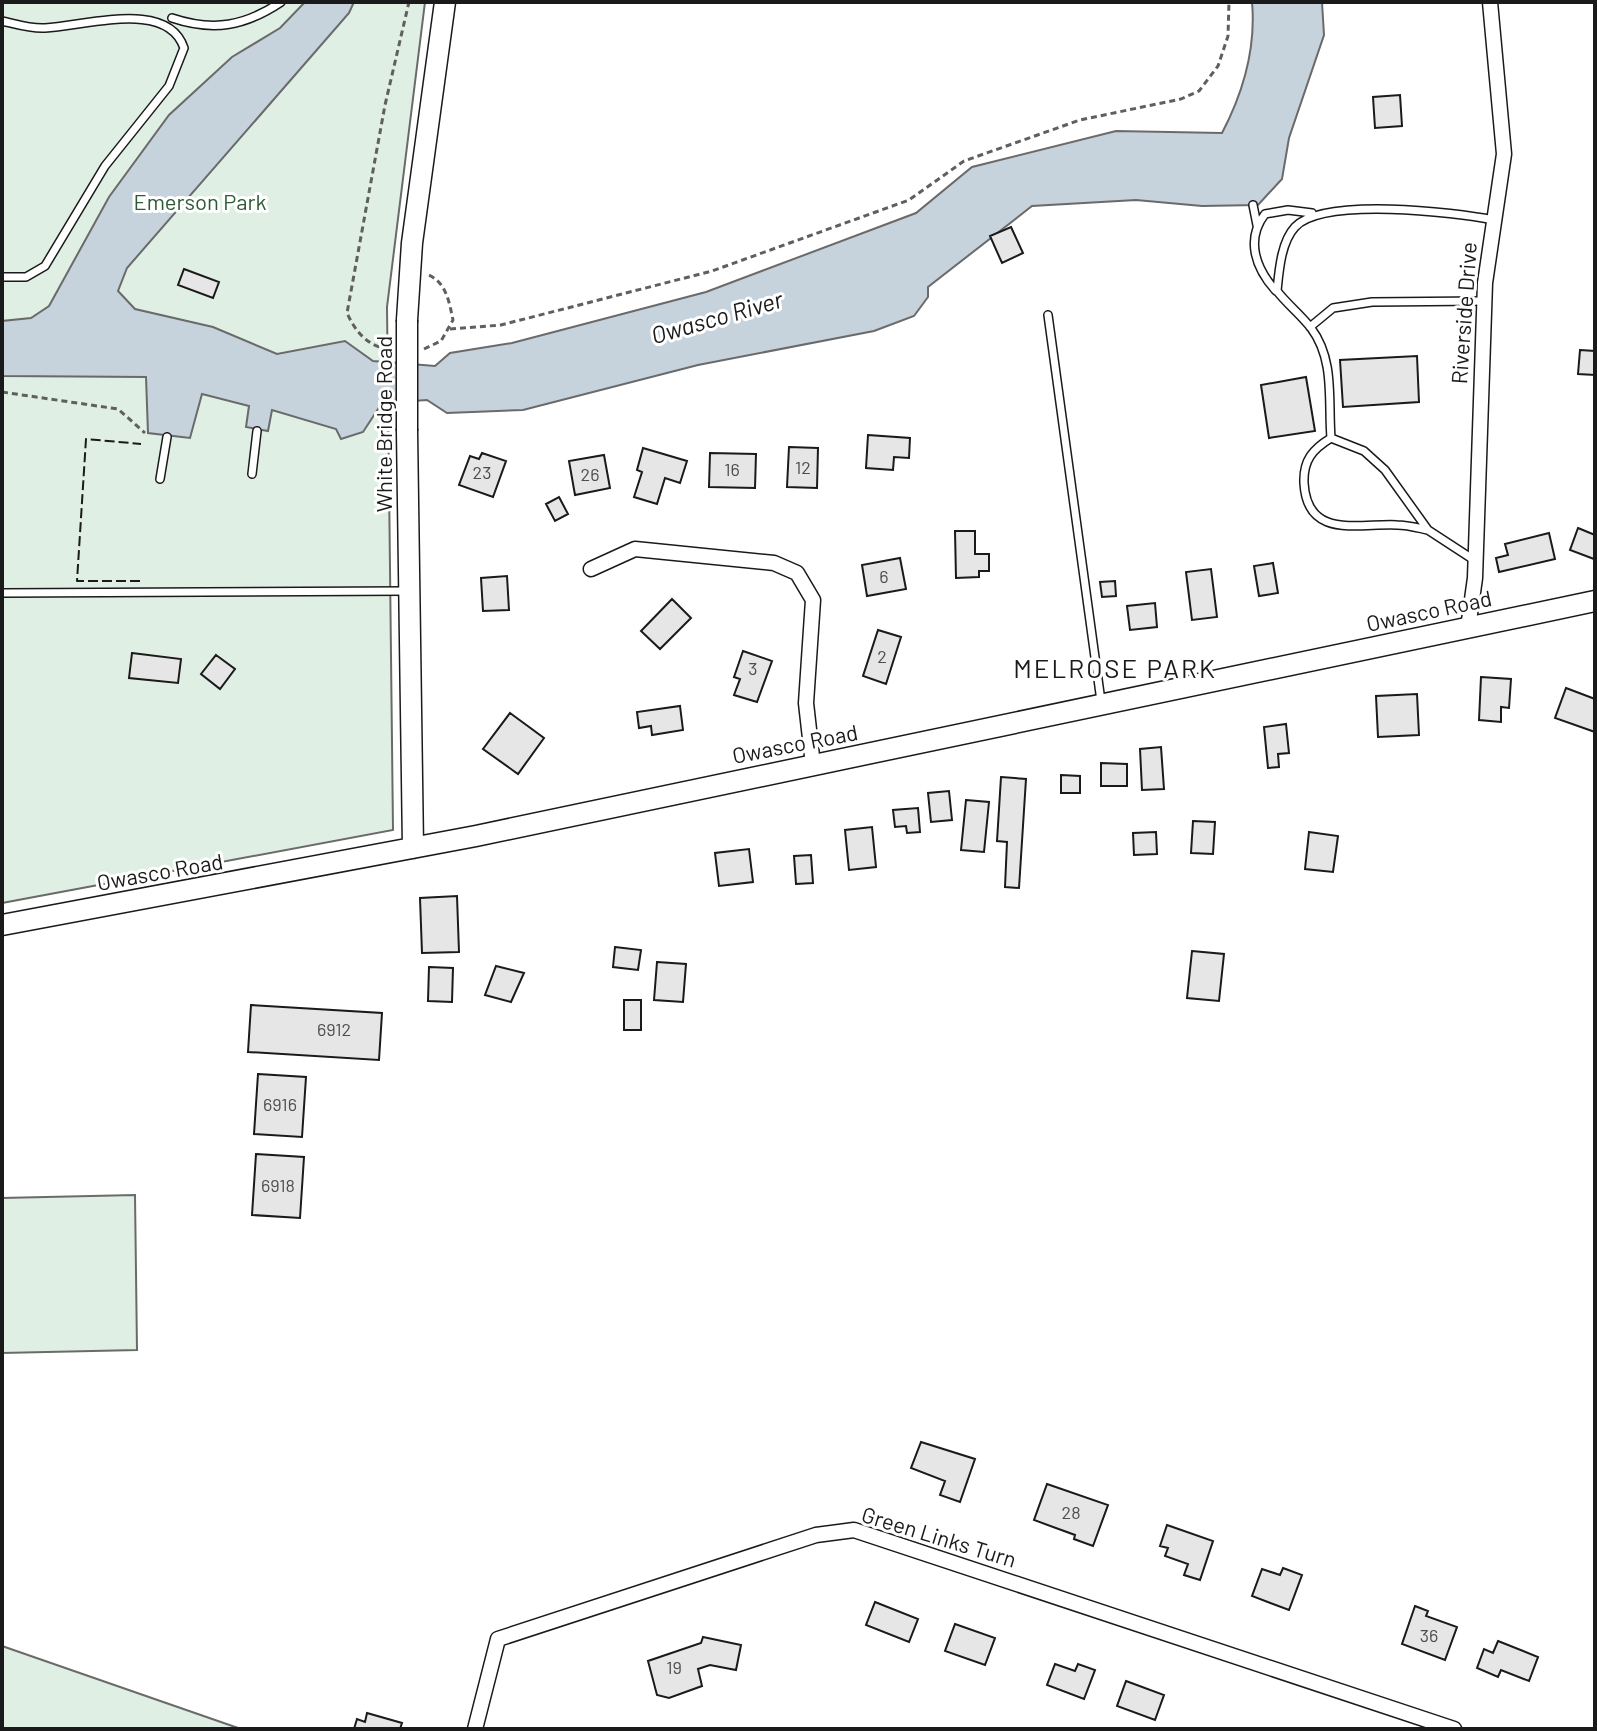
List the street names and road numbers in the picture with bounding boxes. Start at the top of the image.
street label: Riverside Drive [1445,241,1481,385]
street label: White Bridge Road [370,336,396,512]
street label: Owasco Road [1364,584,1494,636]
street label: Owasco Road [730,718,860,768]
street label: Owasco Road [95,847,225,895]
street label: Green Links Turn [859,1500,1020,1572]

